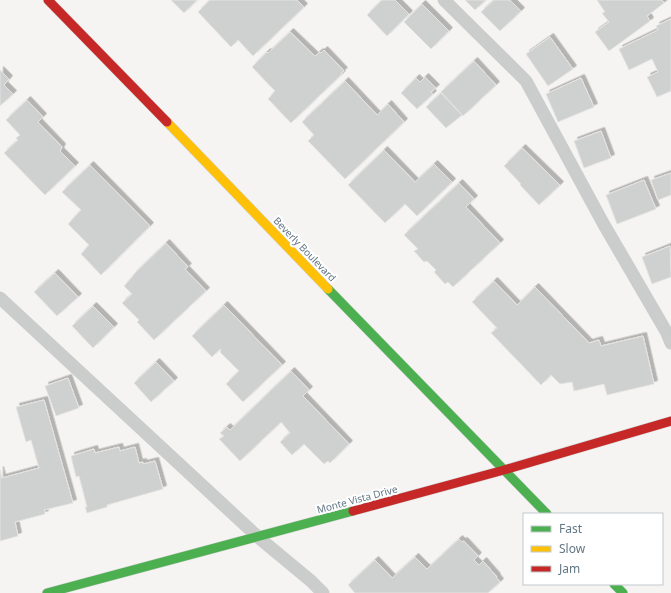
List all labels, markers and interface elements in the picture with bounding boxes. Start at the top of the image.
street label: Beverly Boulevard [271,214,339,284]
street label: Monte Vista Drive [315,481,399,517]
legend [523,513,663,585]
text: Fast [559,520,583,537]
text: Slow [559,540,586,557]
text: Jam [558,560,580,577]

